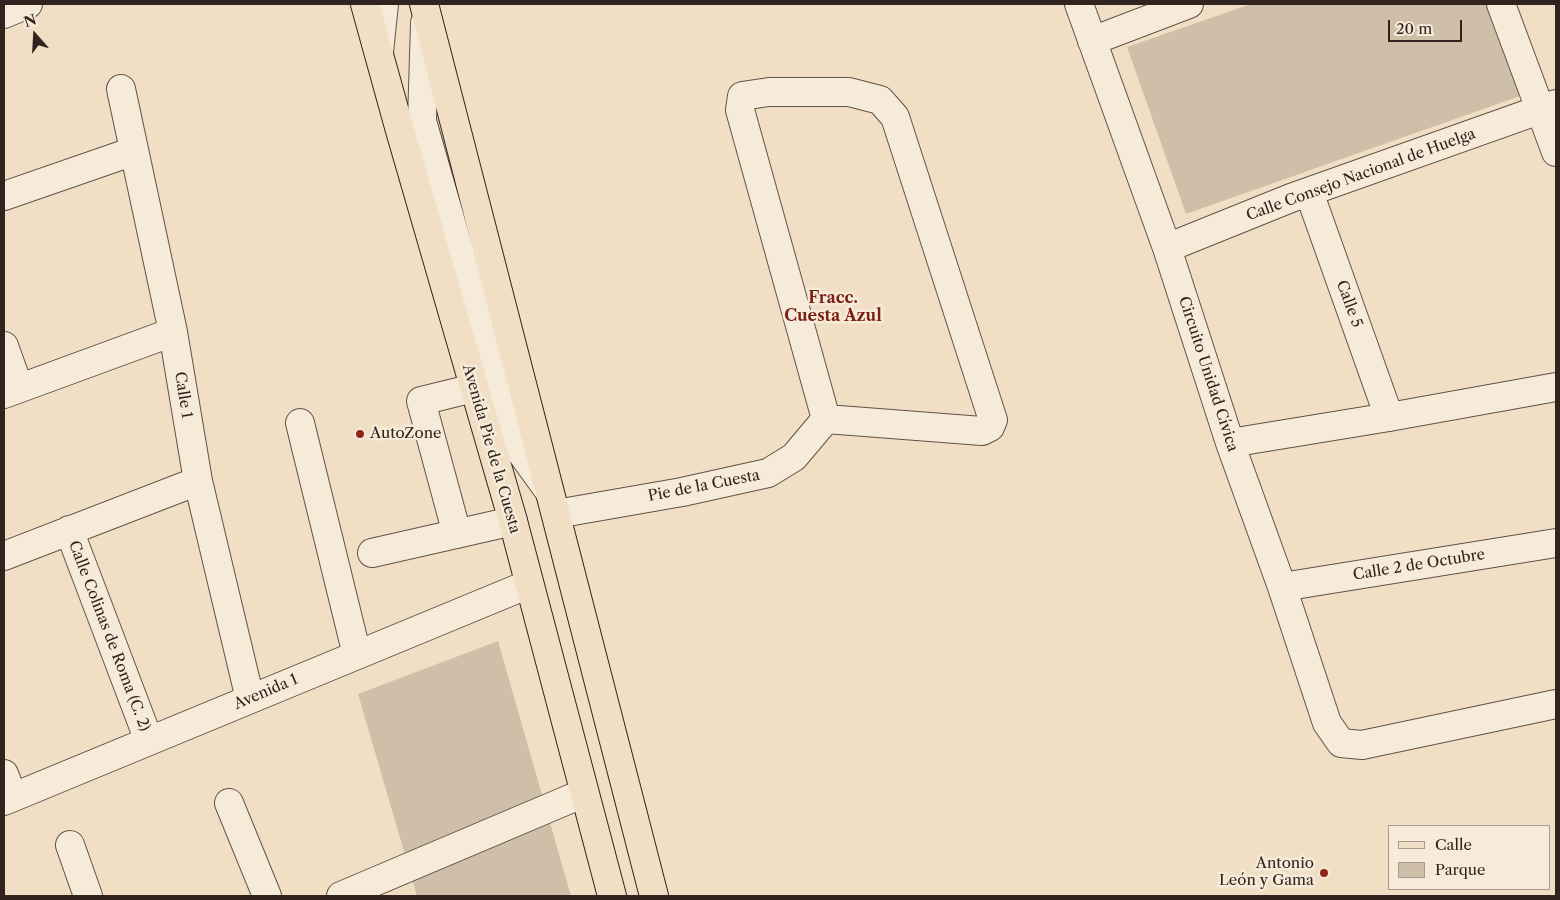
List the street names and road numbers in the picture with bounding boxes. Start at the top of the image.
street label: Calle Consejo Nacional de Huelga [1244,125,1478,225]
street label: Calle 5 [1332,278,1366,330]
street label: Circuito Unidad Cívica [1174,294,1242,454]
street label: Avenida Pie de la Cuesta [458,362,524,536]
street label: Calle 1 [170,370,196,420]
street label: Pie de la Cuesta [647,466,761,506]
street label: Calle Colinas de Roma (C. 2) [64,538,154,734]
street label: Calle 2 de Octubre [1352,546,1486,584]
street label: Avenida 1 [231,671,301,713]

